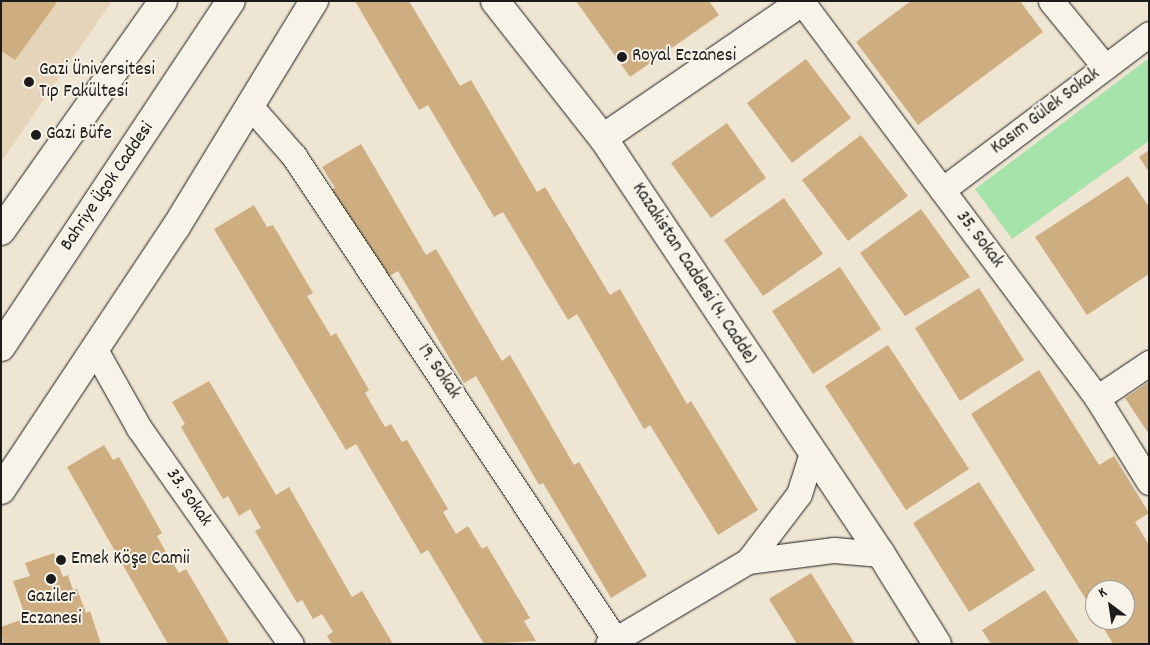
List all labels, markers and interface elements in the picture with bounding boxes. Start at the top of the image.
place label: Royal Eczanesi [632,46,736,68]
marker: Royal Eczanesi [616,51,628,63]
place label: Gazi Üniversitesi Tıp Fakültesi [39,60,155,104]
street label: Kasım Gülek Sokak [987,64,1105,160]
marker: Gazi Üniversitesi Tıp Fakültesi [23,76,35,88]
street label: Bahriye Üçok Caddesi [57,118,159,256]
place label: Gazi Büfe [46,124,112,146]
marker: Gazi Büfe [30,129,42,141]
street label: Kazakistan Caddesi (4. Cadde) [626,179,760,369]
street label: 35. Sokak [950,207,1008,273]
street label: 19. Sokak [411,340,465,404]
street label: 33. Sokak [160,465,216,531]
place label: Emek Köşe Camii [71,549,190,571]
marker: Emek Köşe Camii [55,554,67,566]
marker: Gaziler Eczanesi [45,573,57,585]
north arrow [1085,580,1135,630]
text: K [1095,583,1111,603]
place label: Gaziler Eczanesi [20,587,82,631]

